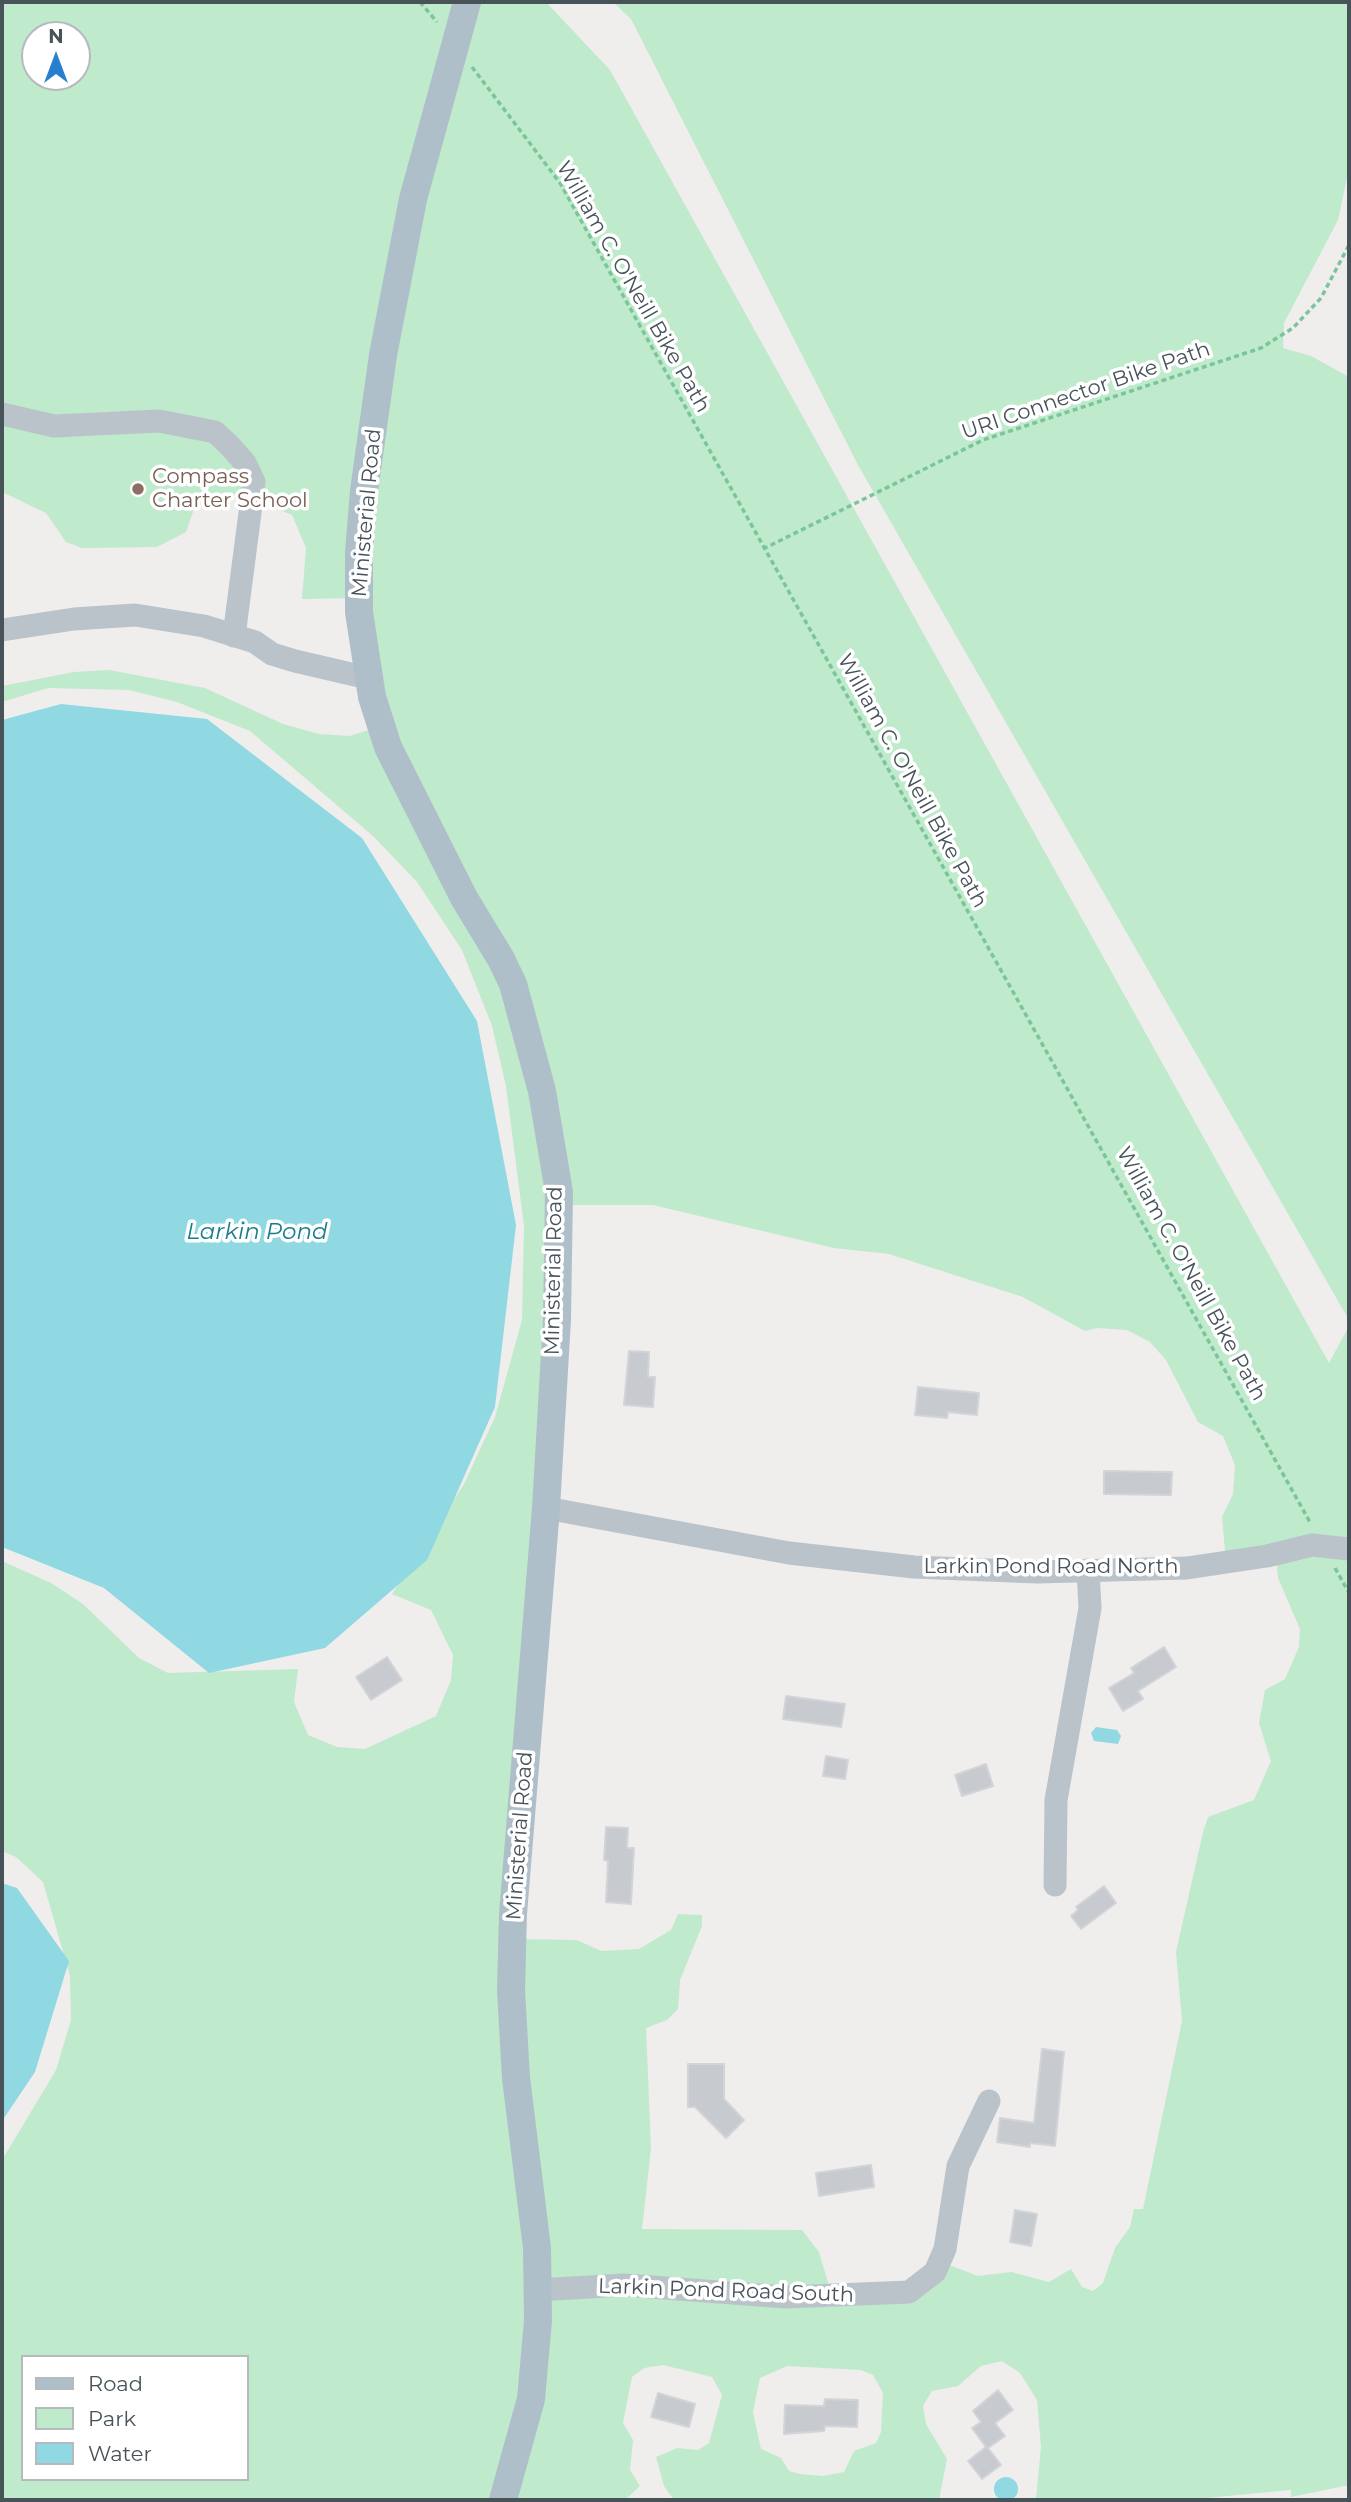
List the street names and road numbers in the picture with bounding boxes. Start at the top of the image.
street label: William C. O'Neill Bike Path [551,157,715,417]
street label: URI Connector Bike Path [958,337,1214,445]
street label: Ministerial Road [347,428,387,598]
street label: William C. O'Neill Bike Path [832,650,992,912]
street label: William C. O'Neill Bike Path [1111,1143,1271,1405]
street label: Ministerial Road [540,1186,568,1356]
street label: Larkin Pond Road North [924,1554,1178,1580]
street label: Ministerial Road [502,1751,538,1921]
street label: Larkin Pond Road South [598,2274,854,2308]

